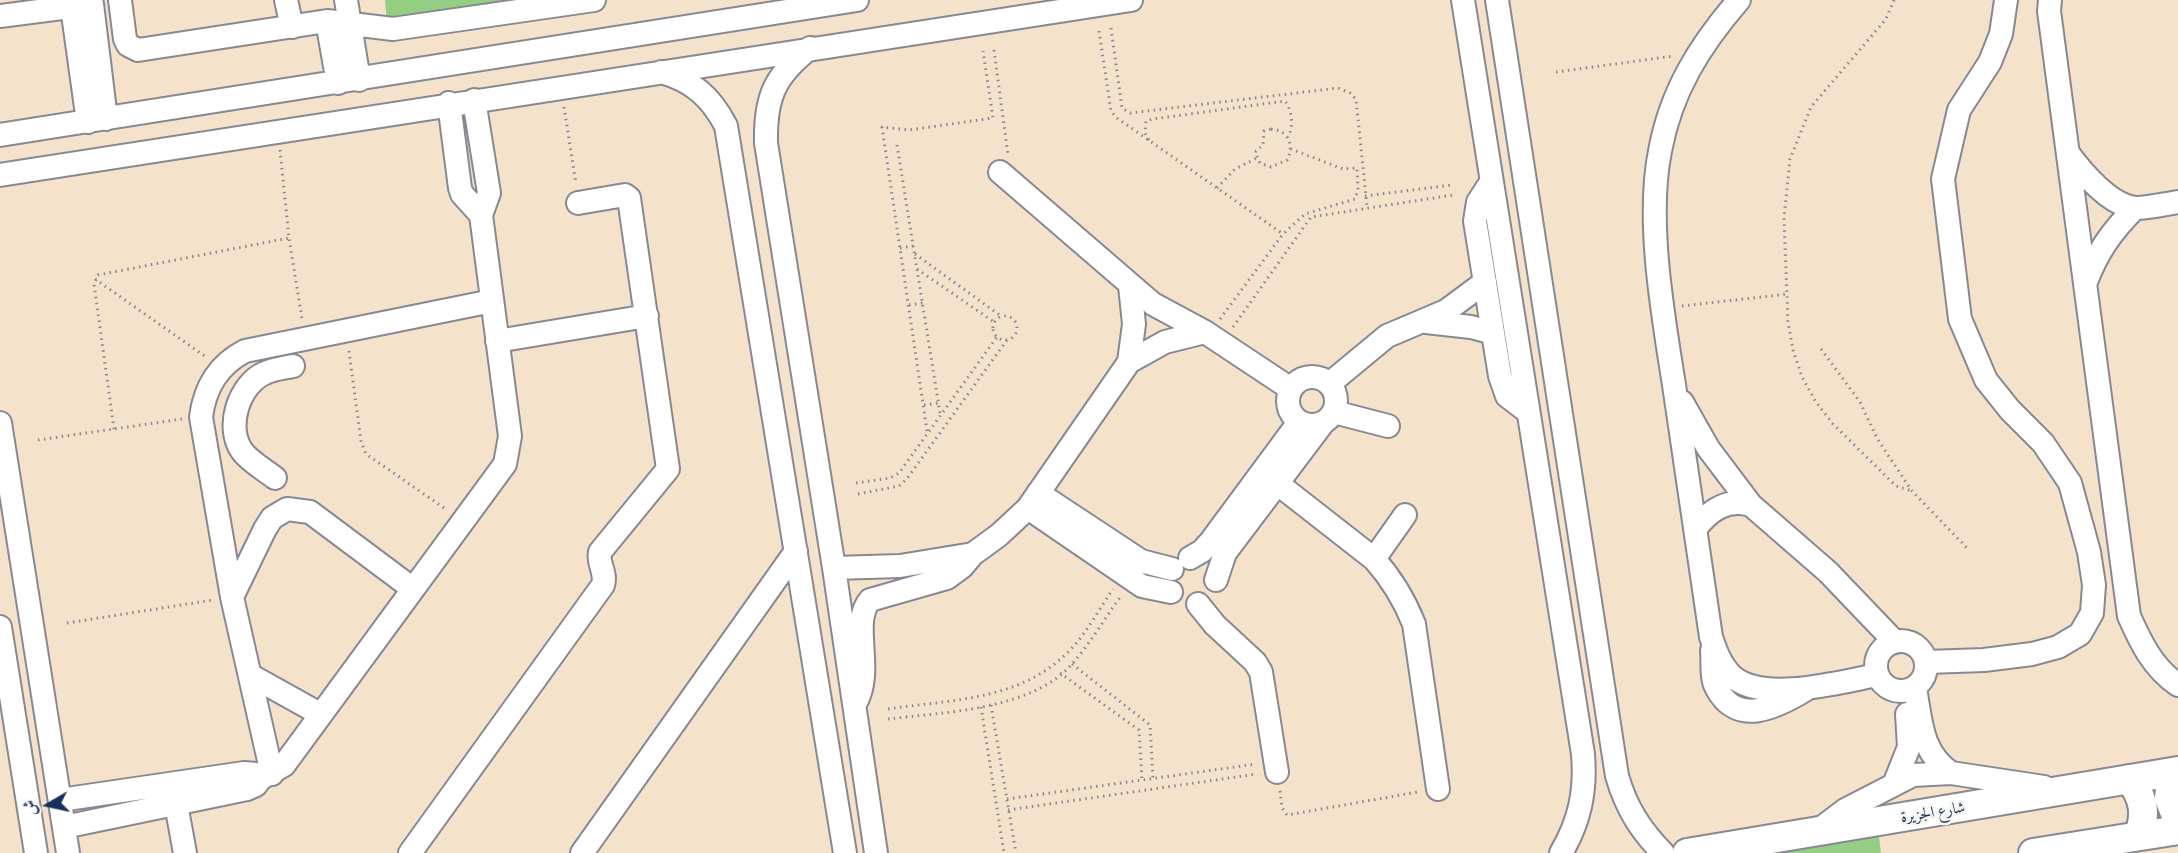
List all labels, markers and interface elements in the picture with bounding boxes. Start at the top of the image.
north arrow [18,775,78,835]
street label: شارع الجزيرة [1899,798,1967,828]
text: ش [19,799,40,817]

